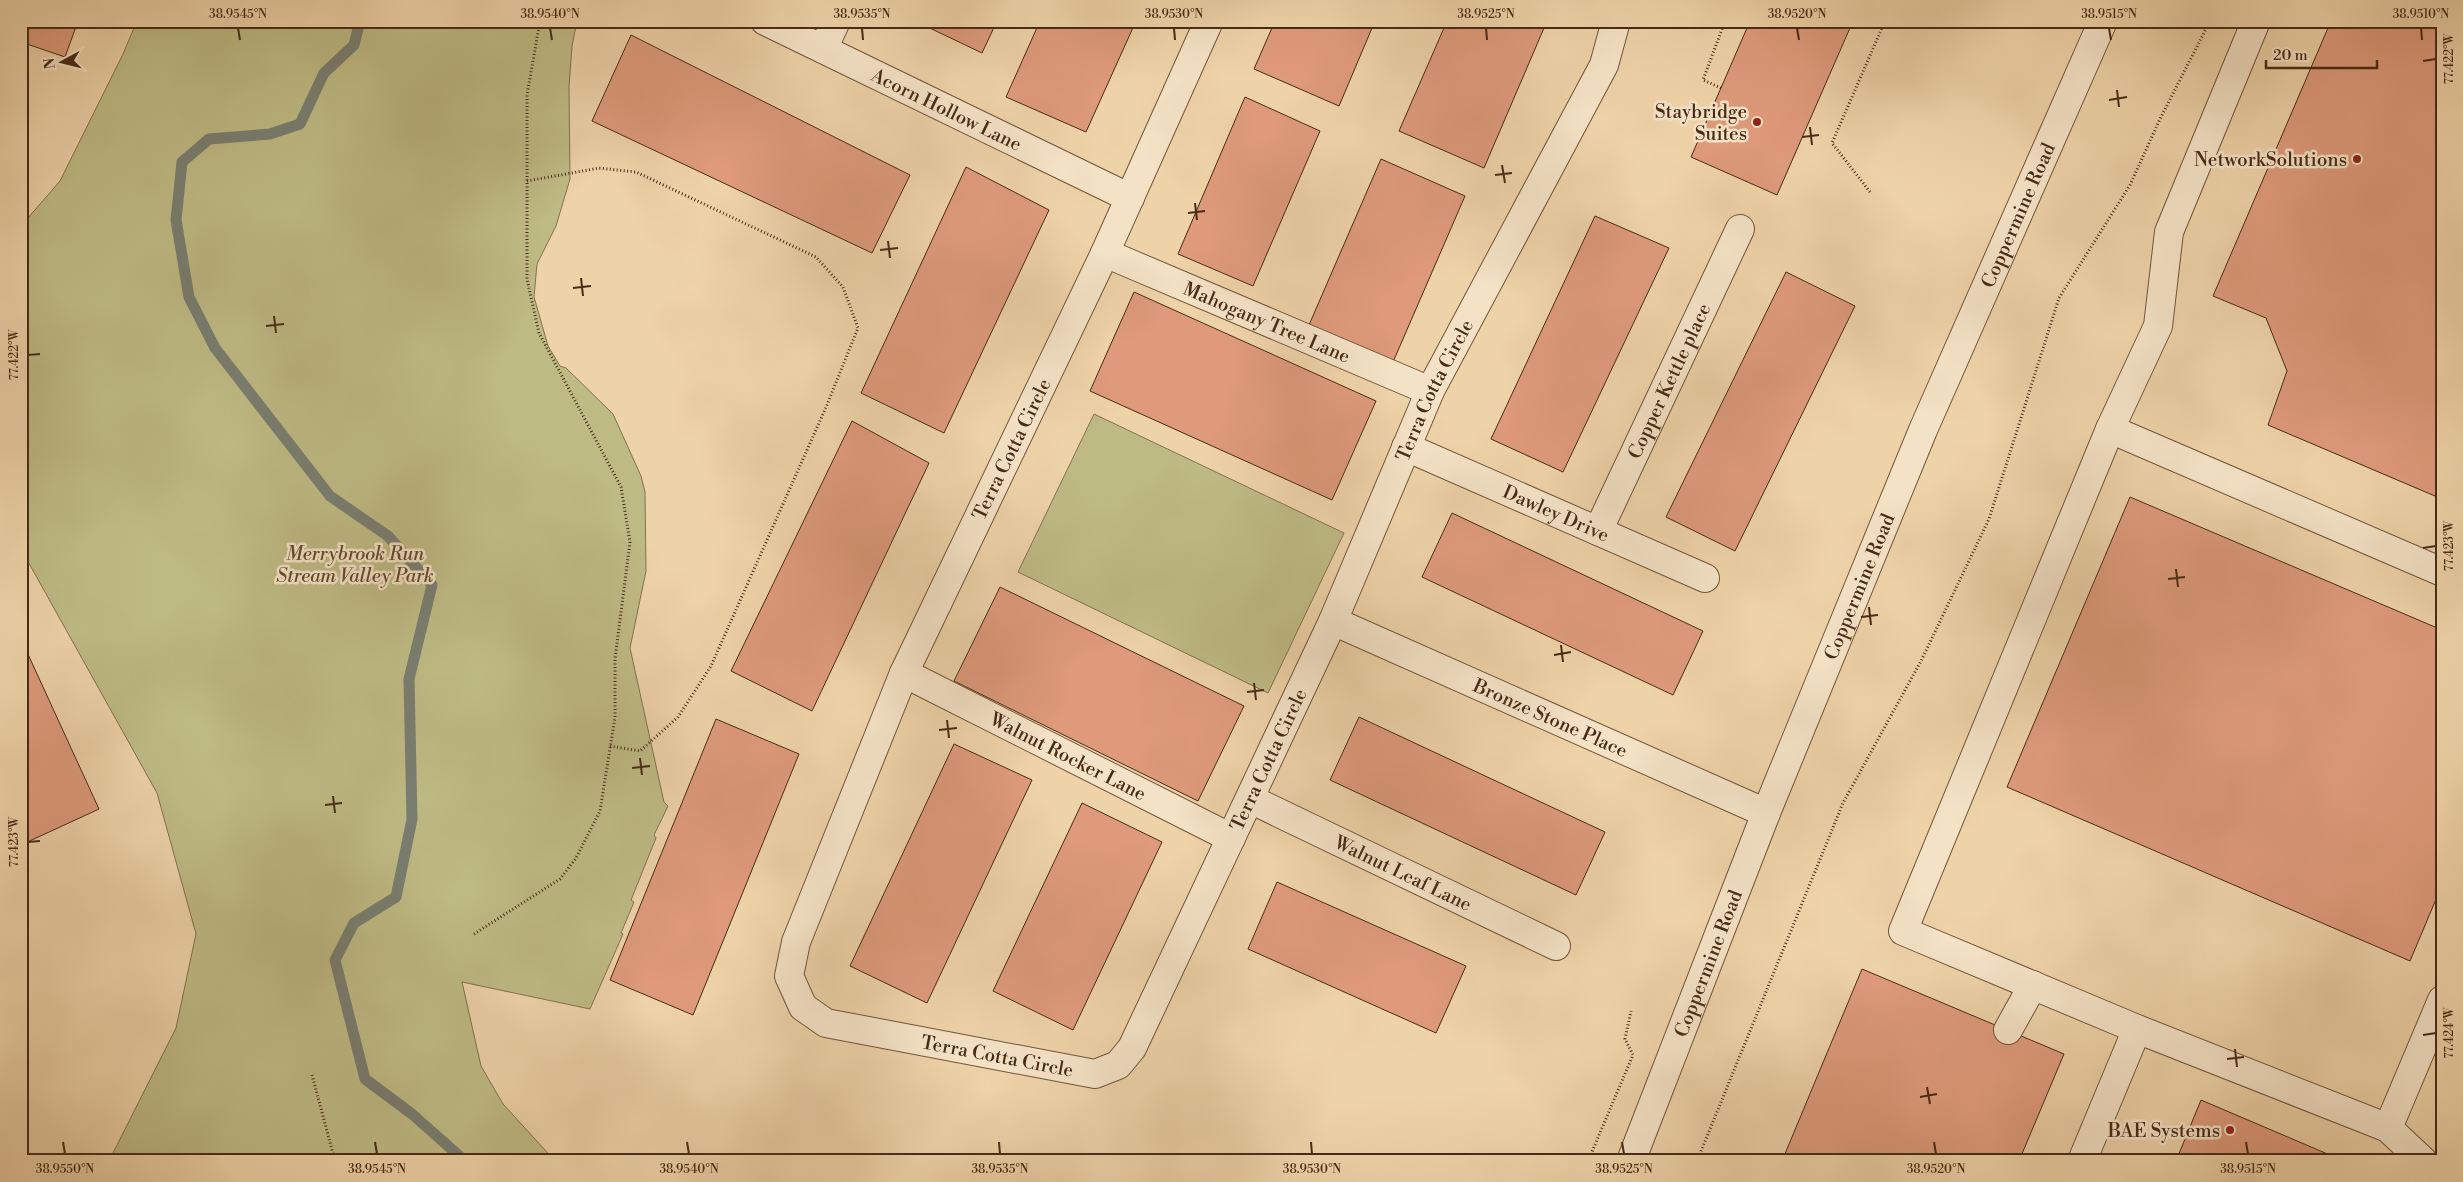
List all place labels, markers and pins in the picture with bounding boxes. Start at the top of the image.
place label: Staybridge Suites [1655,100,1747,146]
marker: Staybridge Suites [1751,116,1763,128]
place label: NetworkSolutions [2194,148,2347,172]
marker: NetworkSolutions [2351,153,2363,165]
place label: BAE Systems [2107,1119,2220,1143]
marker: BAE Systems [2224,1124,2236,1136]

